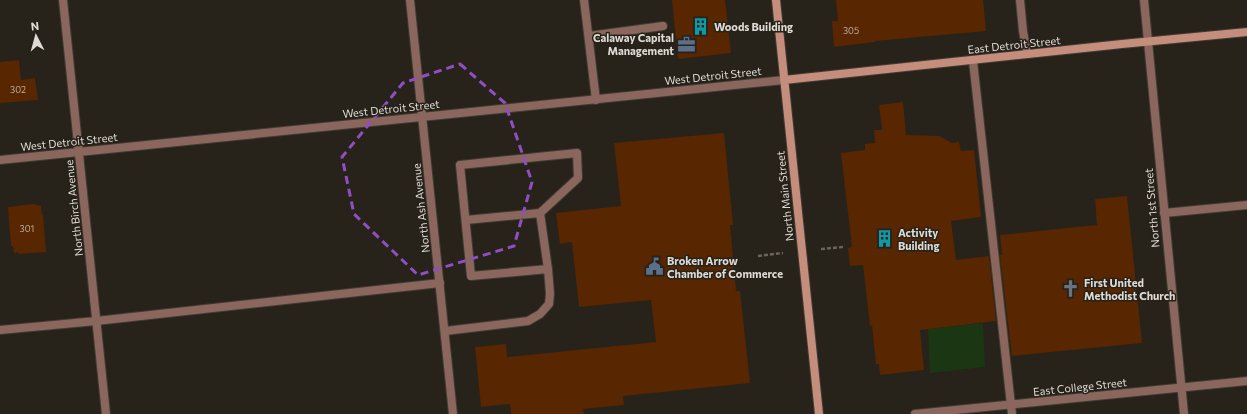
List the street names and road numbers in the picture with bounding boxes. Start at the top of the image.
street label: East Detroit Street [967,33,1062,56]
street label: West Detroit Street [664,64,763,87]
street label: West Detroit Street [342,97,441,120]
street label: West Detroit Street [20,130,119,153]
street label: North Main Street [773,150,796,242]
street label: North Birch Avenue [62,159,85,257]
street label: North Ash Avenue [409,162,432,253]
street label: North 1st Street [1142,167,1161,248]
street label: East College Street [1032,375,1128,398]

